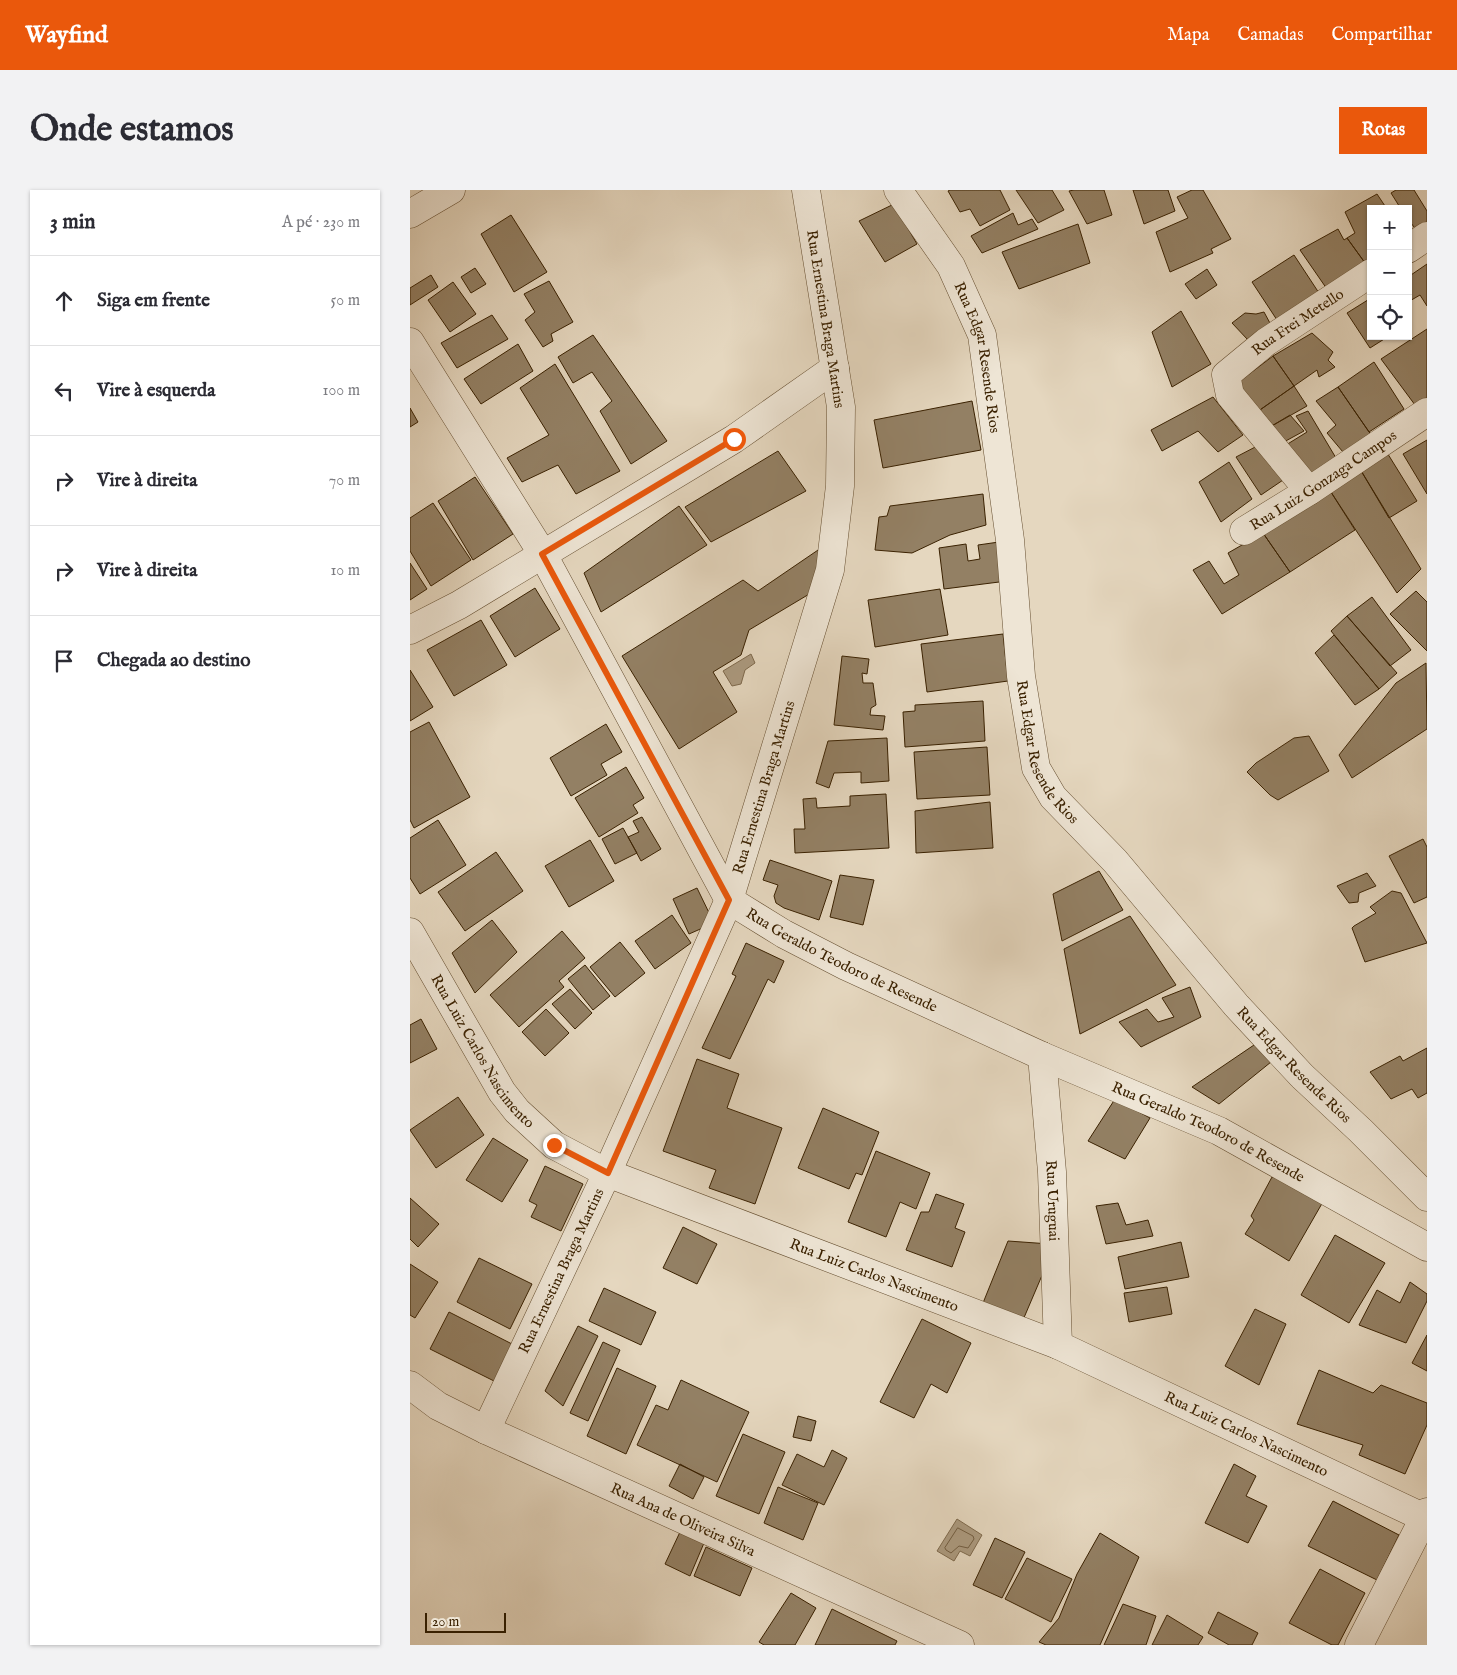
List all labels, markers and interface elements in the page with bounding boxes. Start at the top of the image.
text: Wayfind [25,20,108,51]
text: Mapa [1167,24,1209,47]
text: Camadas [1237,24,1303,47]
text: Compartilhar [1331,24,1432,47]
button: Rotas [1339,107,1427,154]
text: Onde estamos [30,108,234,153]
map controls [1367,205,1412,340]
button: + [1367,205,1412,250]
text: 3 min [50,209,95,236]
text: A pé · 230 m [282,213,360,233]
street label: Rua Ernestina Braga Martins [802,229,849,410]
button: − [1367,250,1412,295]
street label: Rua Edgar Resende Rios [949,279,1004,434]
street label: Rua Frei Metello [1248,285,1348,360]
icon: ahead [50,287,78,315]
text: Siga em frente [97,289,210,313]
text: 50 m [331,291,360,311]
button: locate [1367,295,1412,340]
icon: left [50,377,78,405]
text: Vire à esquerda [97,379,215,403]
text: 100 m [323,381,360,401]
street label: Rua Luiz Gonzaga Campos [1246,426,1400,535]
route start [723,428,746,451]
icon: right [50,467,78,495]
text: Vire à direita [97,469,197,493]
text: 70 m [329,471,360,491]
icon: right [50,557,78,585]
text: Vire à direita [97,559,197,583]
text: 10 m [330,561,360,581]
icon: arrive [50,647,78,675]
text: Chegada ao destino [97,649,250,673]
street label: Rua Edgar Resende Rios [1012,679,1083,828]
street label: Rua Ernestina Braga Martins [729,698,799,876]
street label: Rua Geraldo Teodoro de Resende [742,904,940,1017]
street label: Rua Luiz Carlos Nascimento [426,971,539,1133]
street label: Rua Edgar Resende Rios [1232,1003,1355,1127]
street label: Rua Geraldo Teodoro de Resende [1109,1078,1308,1187]
route end [543,1134,566,1157]
street label: Rua Uruguai [1041,1159,1063,1241]
street label: Rua Ernestina Braga Martins [514,1185,608,1357]
street label: Rua Luiz Carlos Nascimento [787,1235,961,1316]
street label: Rua Luiz Carlos Nascimento [1161,1387,1331,1481]
street label: Rua Ana de Oliveira Silva [607,1479,759,1561]
scale bar [425,1610,506,1633]
text: 20 m [432,1613,459,1631]

